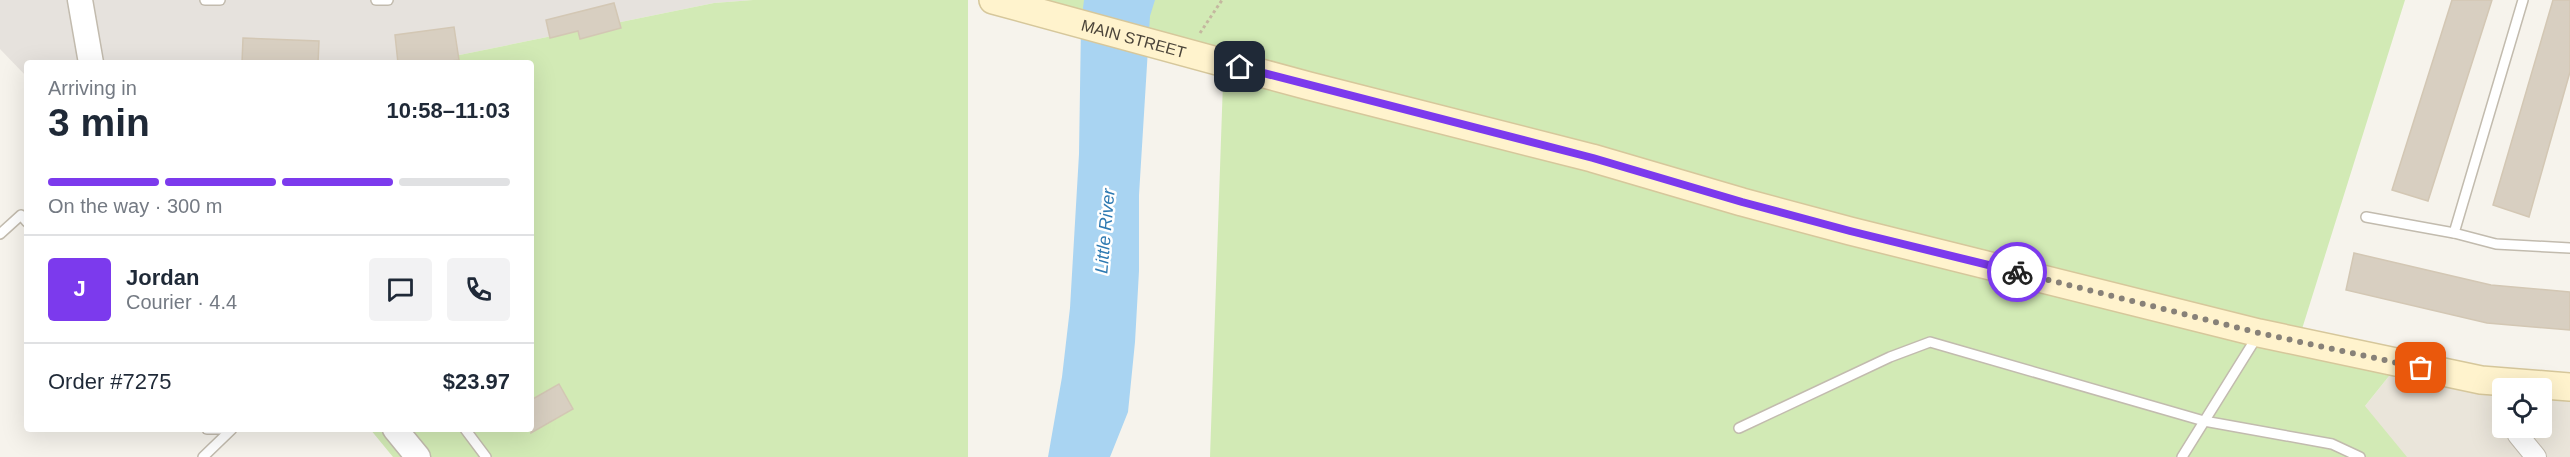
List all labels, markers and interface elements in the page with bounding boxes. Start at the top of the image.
street label: MAIN STREET [1080,16,1188,61]
pin [1214,41,1265,92]
icon: home [1223,50,1256,83]
text: Arriving in [48,77,137,99]
text: 10:58–11:03 [386,98,510,123]
text: 3 min [48,101,150,144]
water label: Little River [1091,187,1119,274]
text: On the way · 300 m [48,195,223,217]
courier [1987,242,2047,302]
icon: bike [2001,256,2034,289]
button: chat [369,258,432,321]
button: phone [447,258,510,321]
text: Jordan [126,265,199,290]
text: J [73,276,86,301]
text: Courier · 4.4 [126,291,237,313]
pin [2395,342,2446,393]
icon: bag [2404,351,2437,384]
text: Order #7275 [48,369,172,394]
text: $23.97 [443,369,510,394]
map controls [2492,378,2552,438]
button: locate [2492,378,2552,438]

